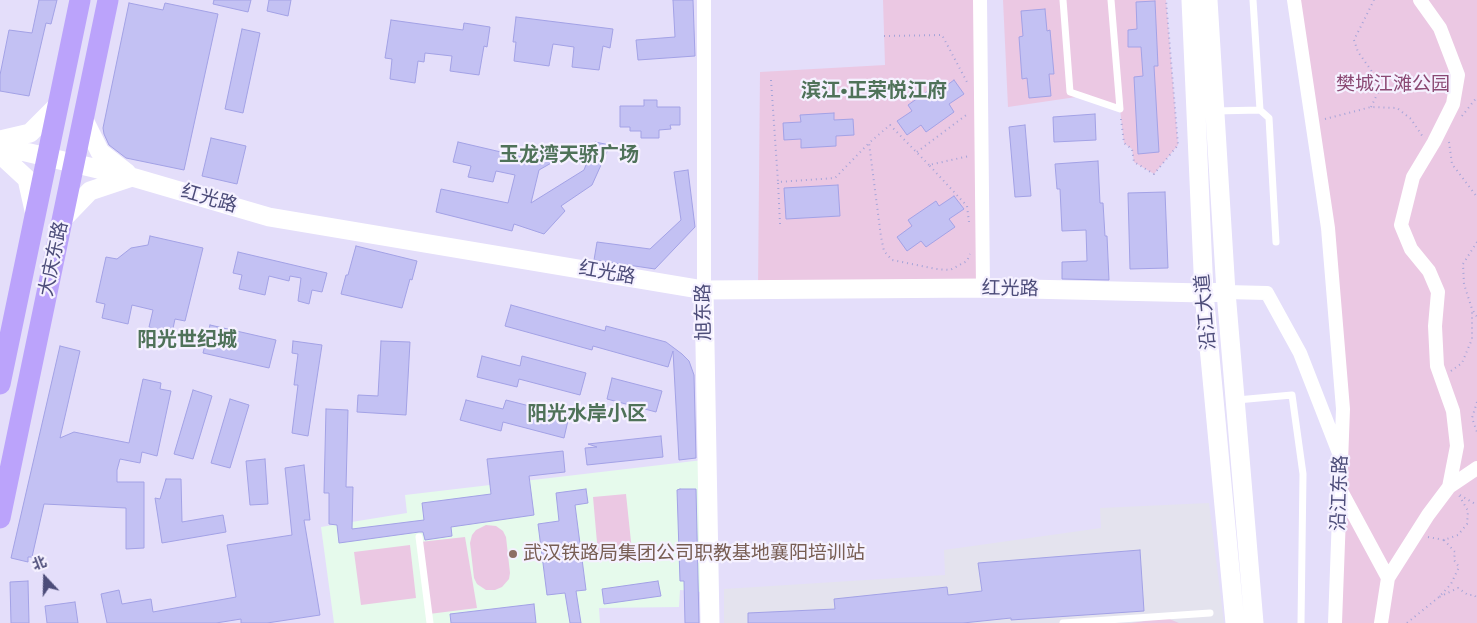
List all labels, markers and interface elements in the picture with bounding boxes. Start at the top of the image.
park label: 樊城江滩公园 [1336,74,1450,96]
district label: 滨江•正荣悦江府 [801,79,947,103]
district label: 玉龙湾天骄广场 [499,143,639,167]
street label: 红光路 [178,180,240,218]
street label: 大庆东路 [35,219,73,299]
street label: 红光路 [577,257,637,289]
street label: 沿江大道 [1191,273,1221,351]
street label: 红光路 [981,277,1039,301]
street label: 旭东路 [692,283,716,341]
district label: 阳光世纪城 [137,328,237,352]
district label: 阳光水岸小区 [527,402,647,426]
street label: 沿江东路 [1327,455,1353,531]
place label: 武汉铁路局集团公司职教基地襄阳培训站 [523,543,865,565]
marker: 武汉铁路局集团公司职教基地襄阳培训站 [507,548,519,560]
north arrow [20,553,70,603]
text: 北 [30,553,49,574]

